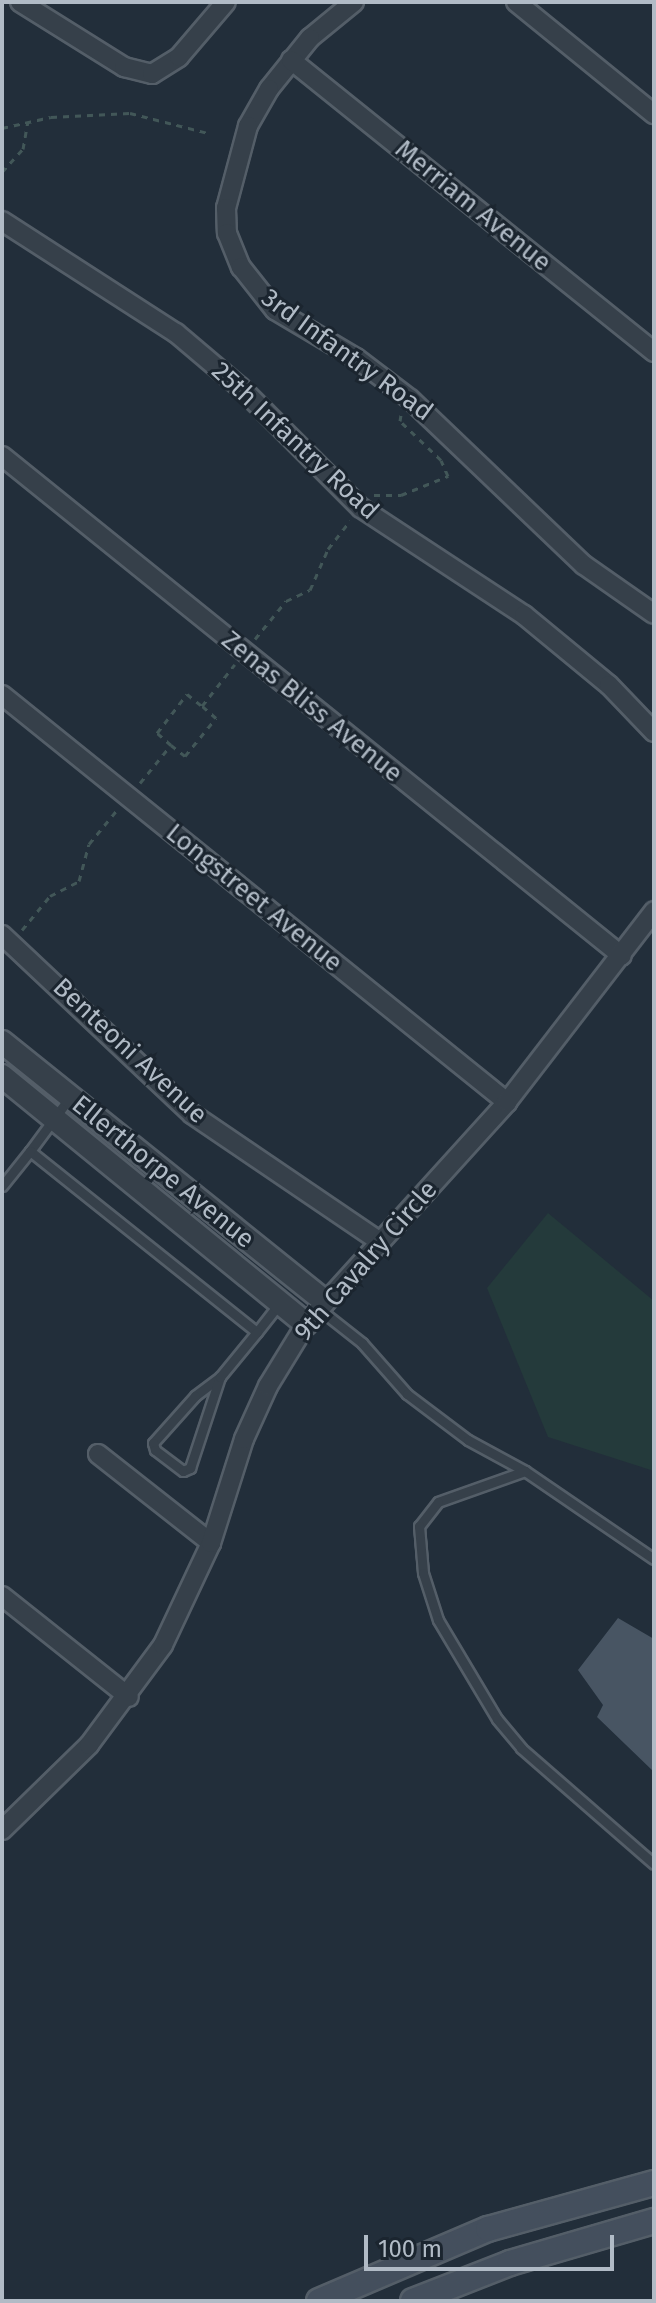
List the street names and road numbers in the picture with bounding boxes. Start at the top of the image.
street label: Merriam Avenue [389,134,557,278]
street label: 3rd Infantry Road [255,282,439,428]
street label: 25th Infantry Road [205,356,385,526]
street label: Zenas Bliss Avenue [215,625,409,789]
street label: Longstreet Avenue [160,817,348,979]
street label: Benteoni Avenue [46,972,214,1130]
street label: Ellerthorpe Avenue [65,1089,261,1255]
street label: 9th Cavalry Circle [288,1175,444,1347]

